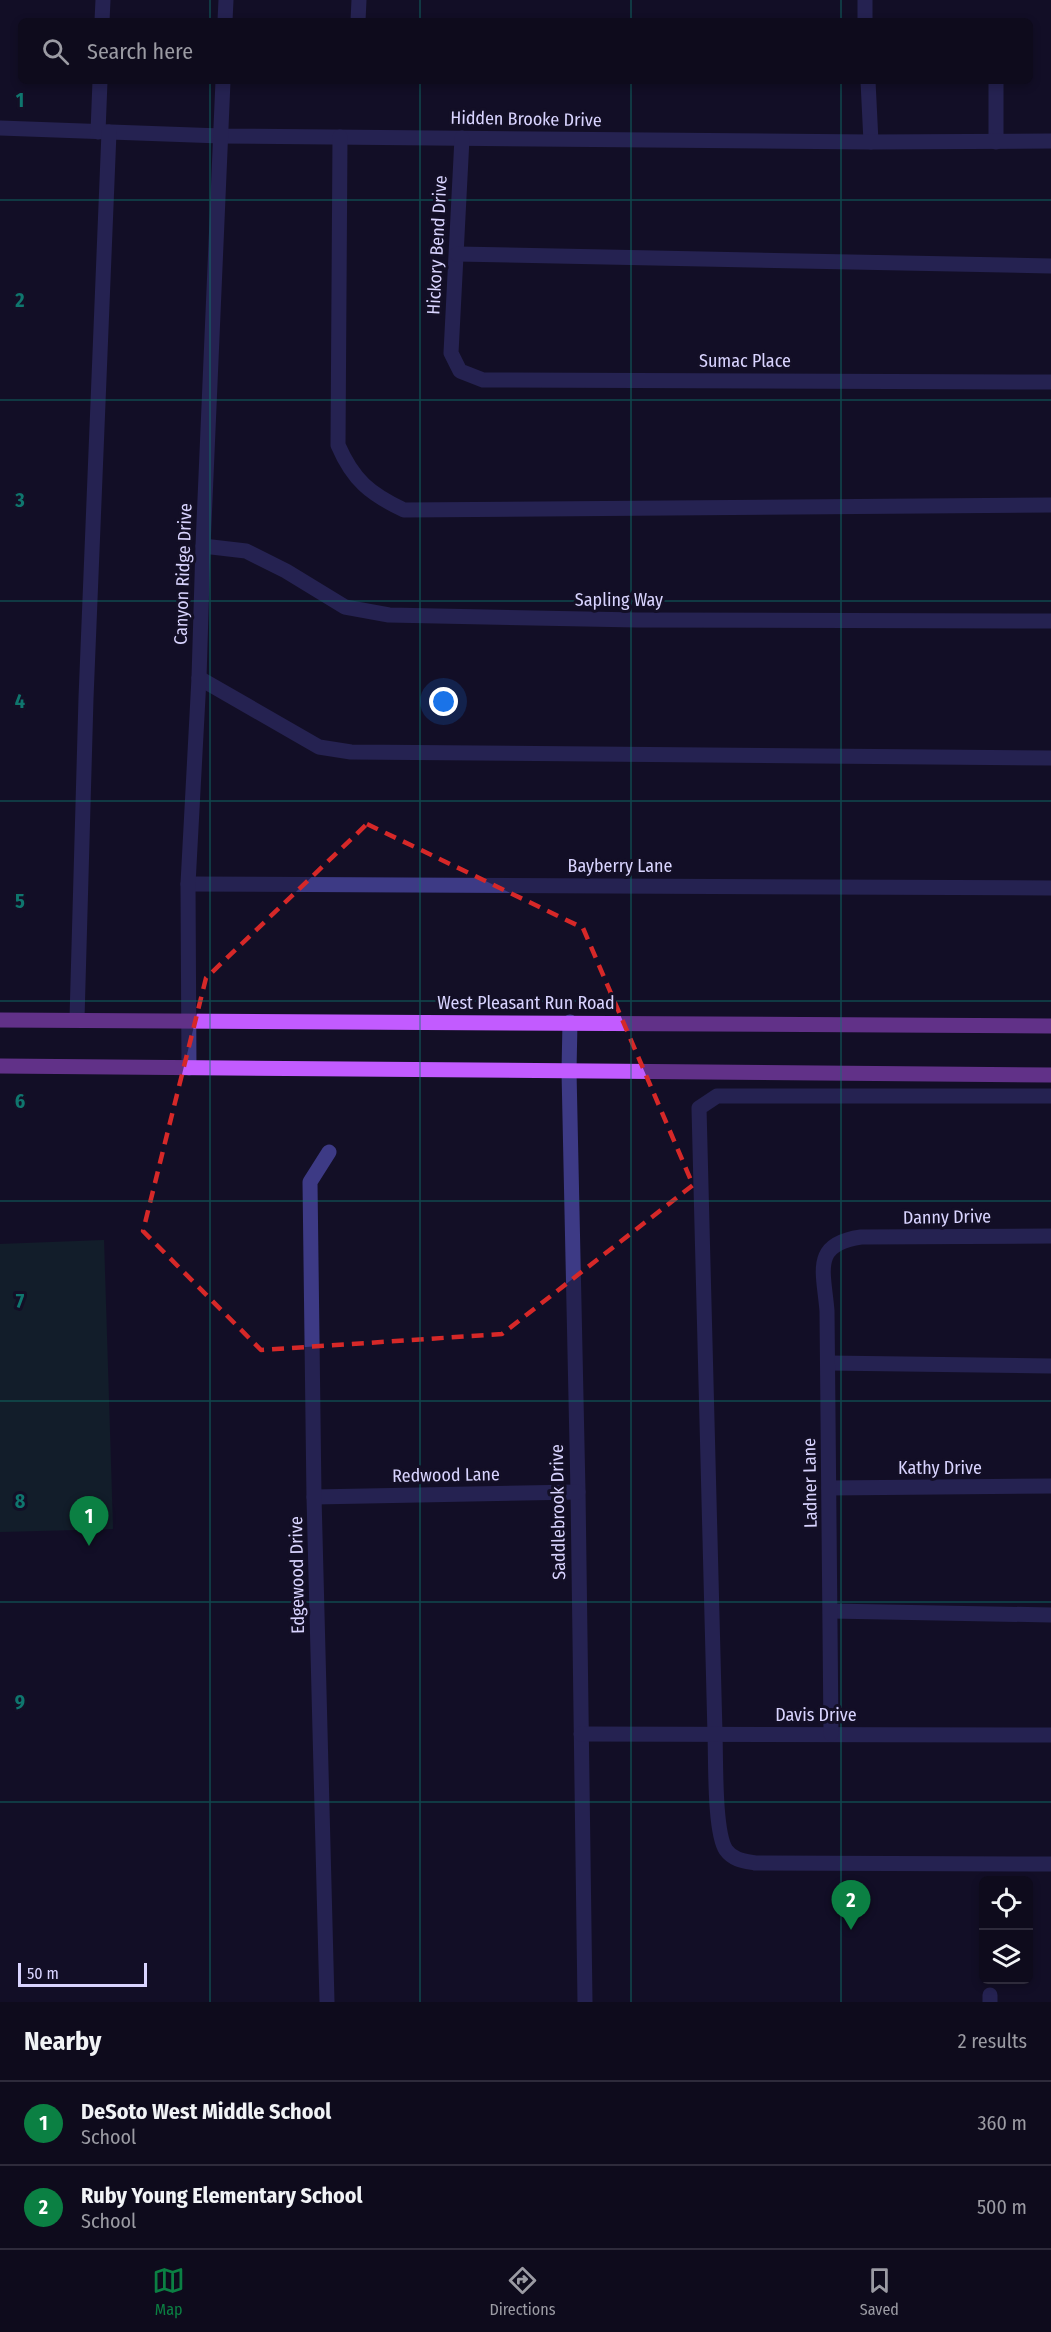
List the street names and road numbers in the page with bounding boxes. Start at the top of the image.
street label: Hidden Brooke Drive [450,107,602,131]
street label: Hickory Bend Drive [422,175,452,315]
street label: Sumac Place [699,350,791,372]
street label: Canyon Ridge Drive [170,503,196,645]
street label: Sapling Way [575,589,663,611]
street label: Bayberry Lane [568,855,672,877]
street label: West Pleasant Run Road [437,992,615,1014]
street label: Danny Drive [903,1205,991,1229]
street label: Ladner Lane [798,1438,822,1528]
street label: Saddlebrook Drive [546,1444,570,1580]
street label: Kathy Drive [898,1457,982,1479]
street label: Redwood Lane [392,1463,500,1487]
street label: Edgewood Drive [285,1516,309,1634]
street label: Davis Drive [775,1704,857,1726]

